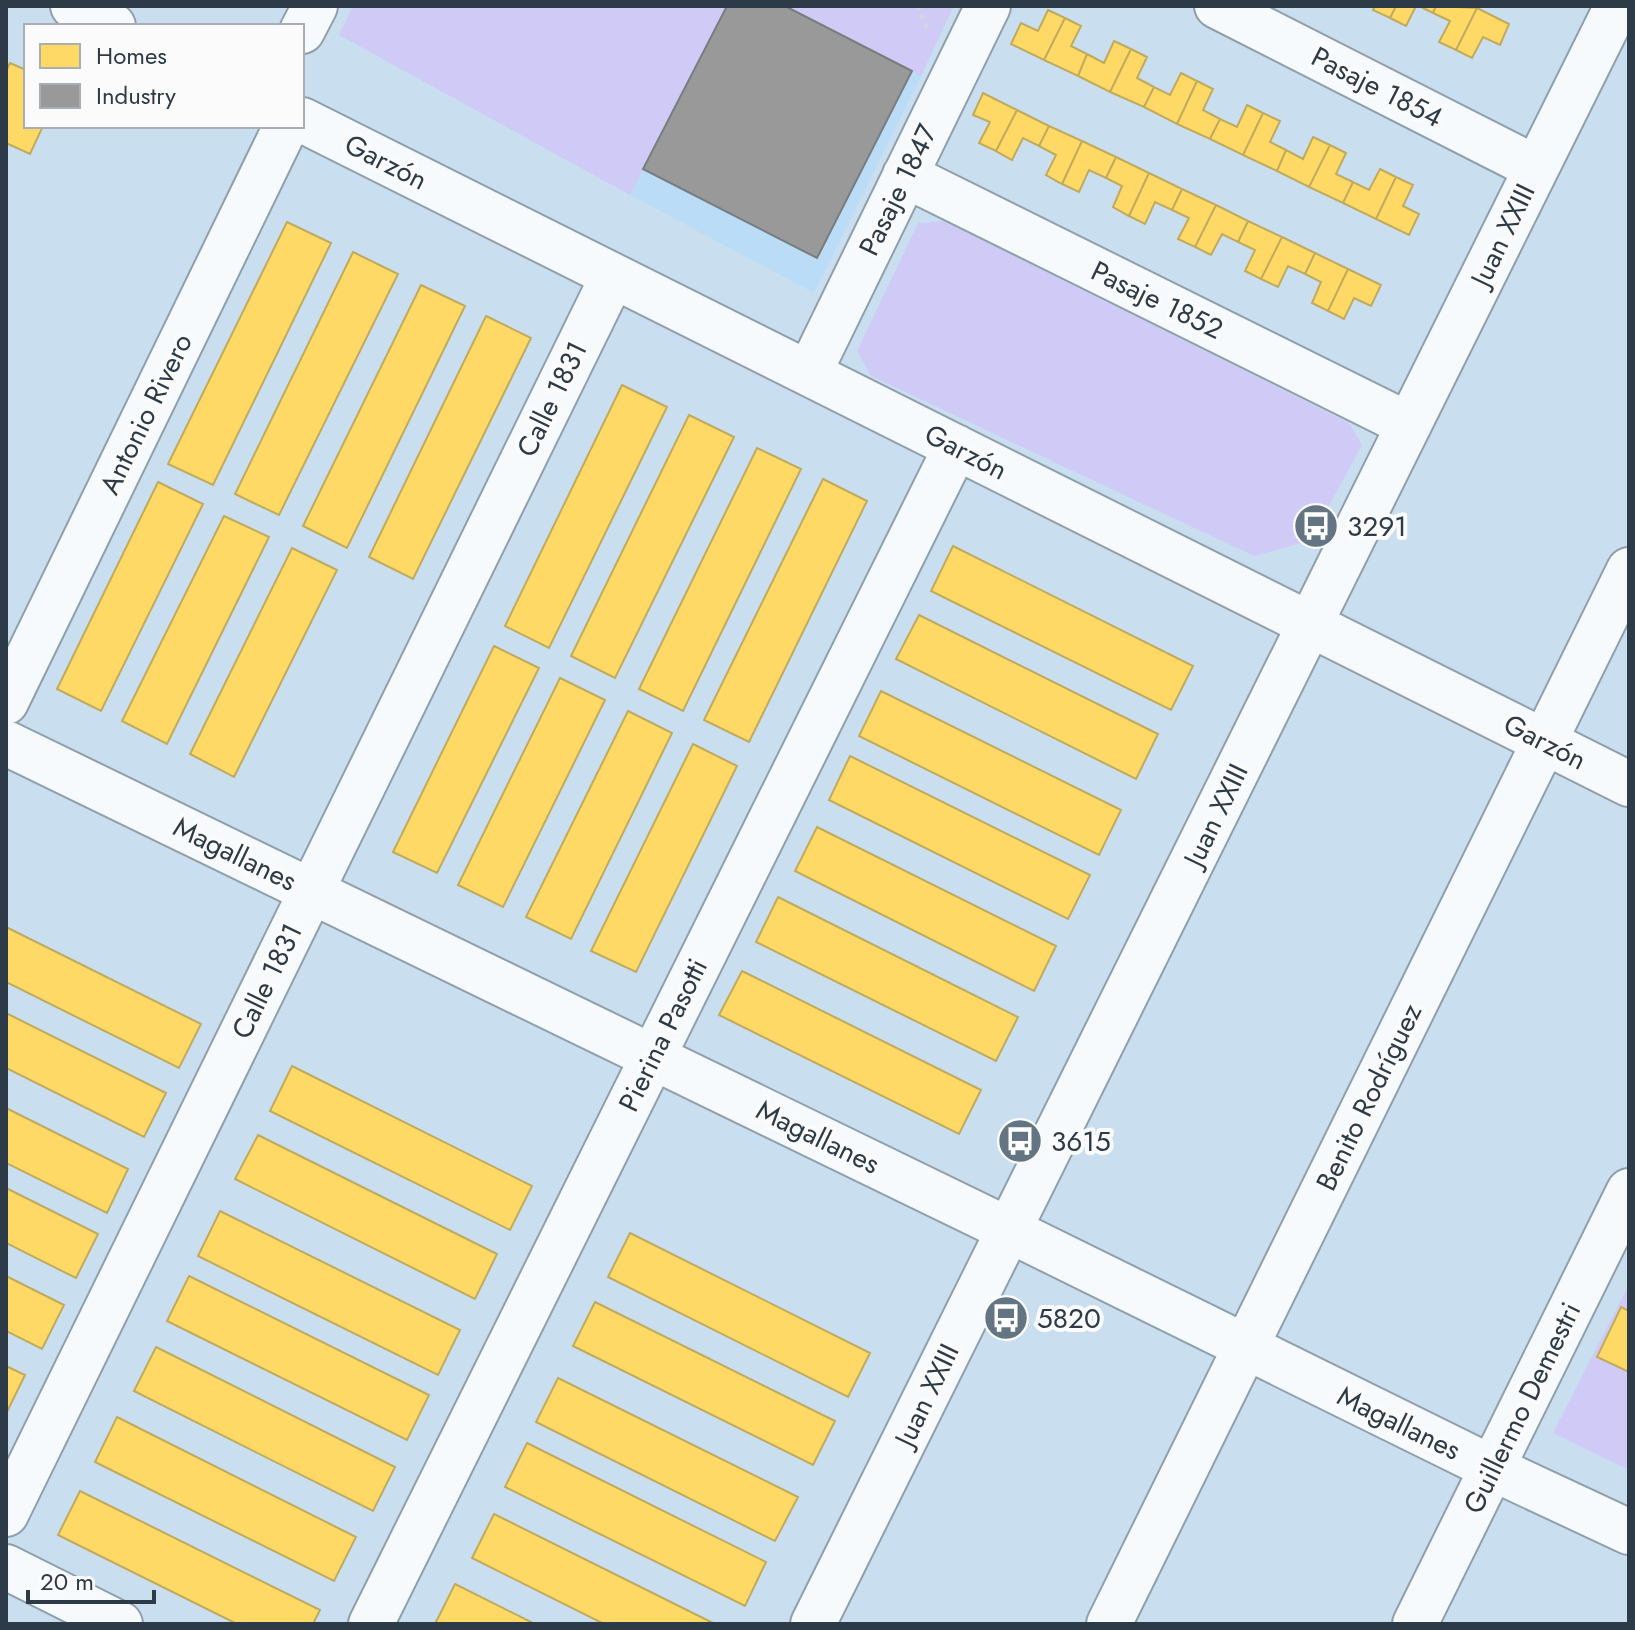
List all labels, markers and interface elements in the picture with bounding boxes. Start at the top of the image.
legend [24,24,304,128]
street label: Pasaje 1854 [1304,36,1450,138]
text: Homes [96,38,167,73]
text: Industry [96,78,176,113]
street label: Pasaje 1847 [849,117,948,263]
street label: Garzón [337,124,435,200]
street label: Juan XXIII [1459,177,1545,297]
street label: Pasaje 1852 [1084,250,1230,350]
street label: Antonio Rivero [89,327,203,501]
street label: Calle 1831 [506,334,598,464]
street label: Garzón [917,414,1015,490]
bus stop icon: 3291 [1292,502,1340,550]
place label: 3291 [1347,506,1407,547]
street label: Garzón [1496,704,1594,780]
street label: Juan XXIII [1172,757,1258,877]
street label: Magallanes [167,807,303,901]
street label: Calle 1831 [221,916,313,1046]
street label: Pierina Pasotti [608,952,718,1118]
street label: Benito Rodríguez [1306,996,1432,1198]
street label: Magallanes [750,1090,886,1184]
bus stop icon: 3615 [996,1117,1044,1165]
place label: 3615 [1051,1121,1111,1162]
bus stop icon: 5820 [982,1294,1030,1342]
street label: Guillermo Demestri [1453,1295,1591,1521]
place label: 5820 [1037,1298,1101,1339]
street label: Juan XXIII [883,1337,969,1457]
street label: Magallanes [1331,1376,1467,1470]
scale bar [28,1554,154,1604]
text: 20 m [40,1564,94,1599]

